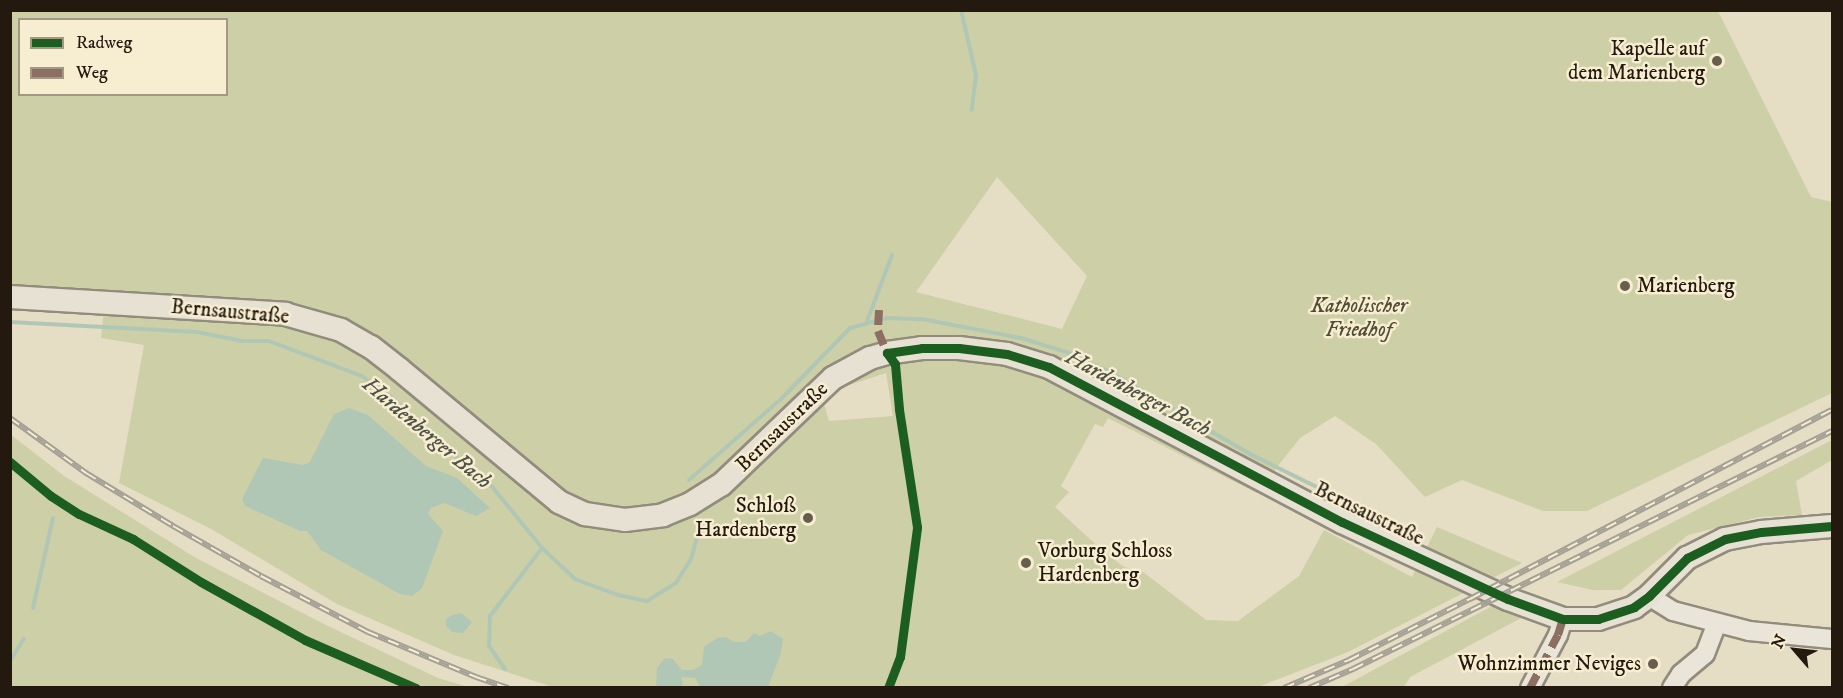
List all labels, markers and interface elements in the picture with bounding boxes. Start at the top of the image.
legend [18,18,228,96]
text: Radweg [76,32,132,54]
place label: Kapelle auf dem Marienberg [1568,36,1705,86]
marker: Kapelle auf dem Marienberg [1710,54,1724,68]
text: Weg [76,62,108,84]
place label: Marienberg [1637,273,1735,299]
marker: Marienberg [1618,279,1632,293]
park label: Katholischer Friedhof [1311,293,1407,343]
street label: Bernsaustraße [170,294,290,330]
water label: Hardenberger Bach [1061,344,1215,442]
water label: Hardenberger Bach [357,371,497,495]
street label: Bernsaustraße [731,377,833,477]
street label: Bernsaustraße [1310,477,1428,551]
place label: Schloß Hardenberg [695,493,796,543]
marker: Schloß Hardenberg [801,511,815,525]
place label: Vorburg Schloss Hardenberg [1038,538,1172,588]
marker: Vorburg Schloss Hardenberg [1019,556,1033,570]
north arrow [1765,620,1825,680]
text: N [1767,631,1791,652]
place label: Wohnzimmer Neviges [1458,651,1641,677]
marker: Wohnzimmer Neviges [1646,657,1660,671]

